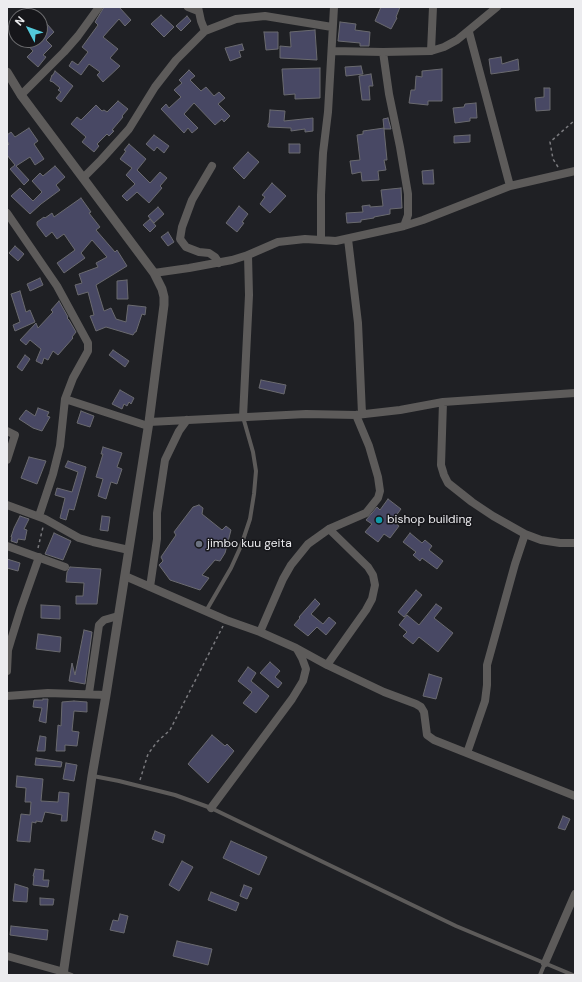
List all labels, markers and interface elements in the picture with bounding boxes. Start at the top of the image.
north arrow [8,8,48,48]
text: N [12,13,28,28]
place label: bishop building [387,513,472,527]
marker: bishop building [374,515,384,525]
place label: jimbo kuu geita [207,537,292,551]
marker: jimbo kuu geita [194,539,204,549]

